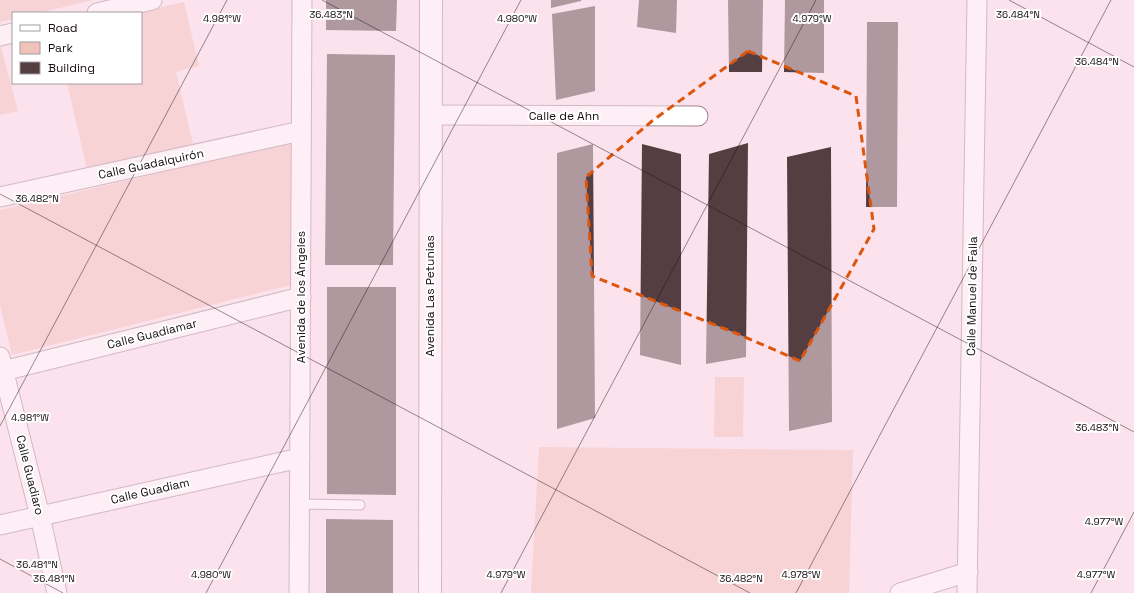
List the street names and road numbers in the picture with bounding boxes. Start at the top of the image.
street label: Calle de Ahn [529,108,599,124]
street label: Calle Guadalquirón [97,145,205,183]
street label: Avenida de los Ángeles [293,231,309,363]
street label: Avenida Las Petunias [422,235,438,357]
street label: Calle Manuel de Falla [963,236,981,356]
street label: Calle Guadiamar [105,315,199,353]
street label: Calle Guadiaro [12,433,48,517]
street label: Calle Guadiam [109,474,191,508]

